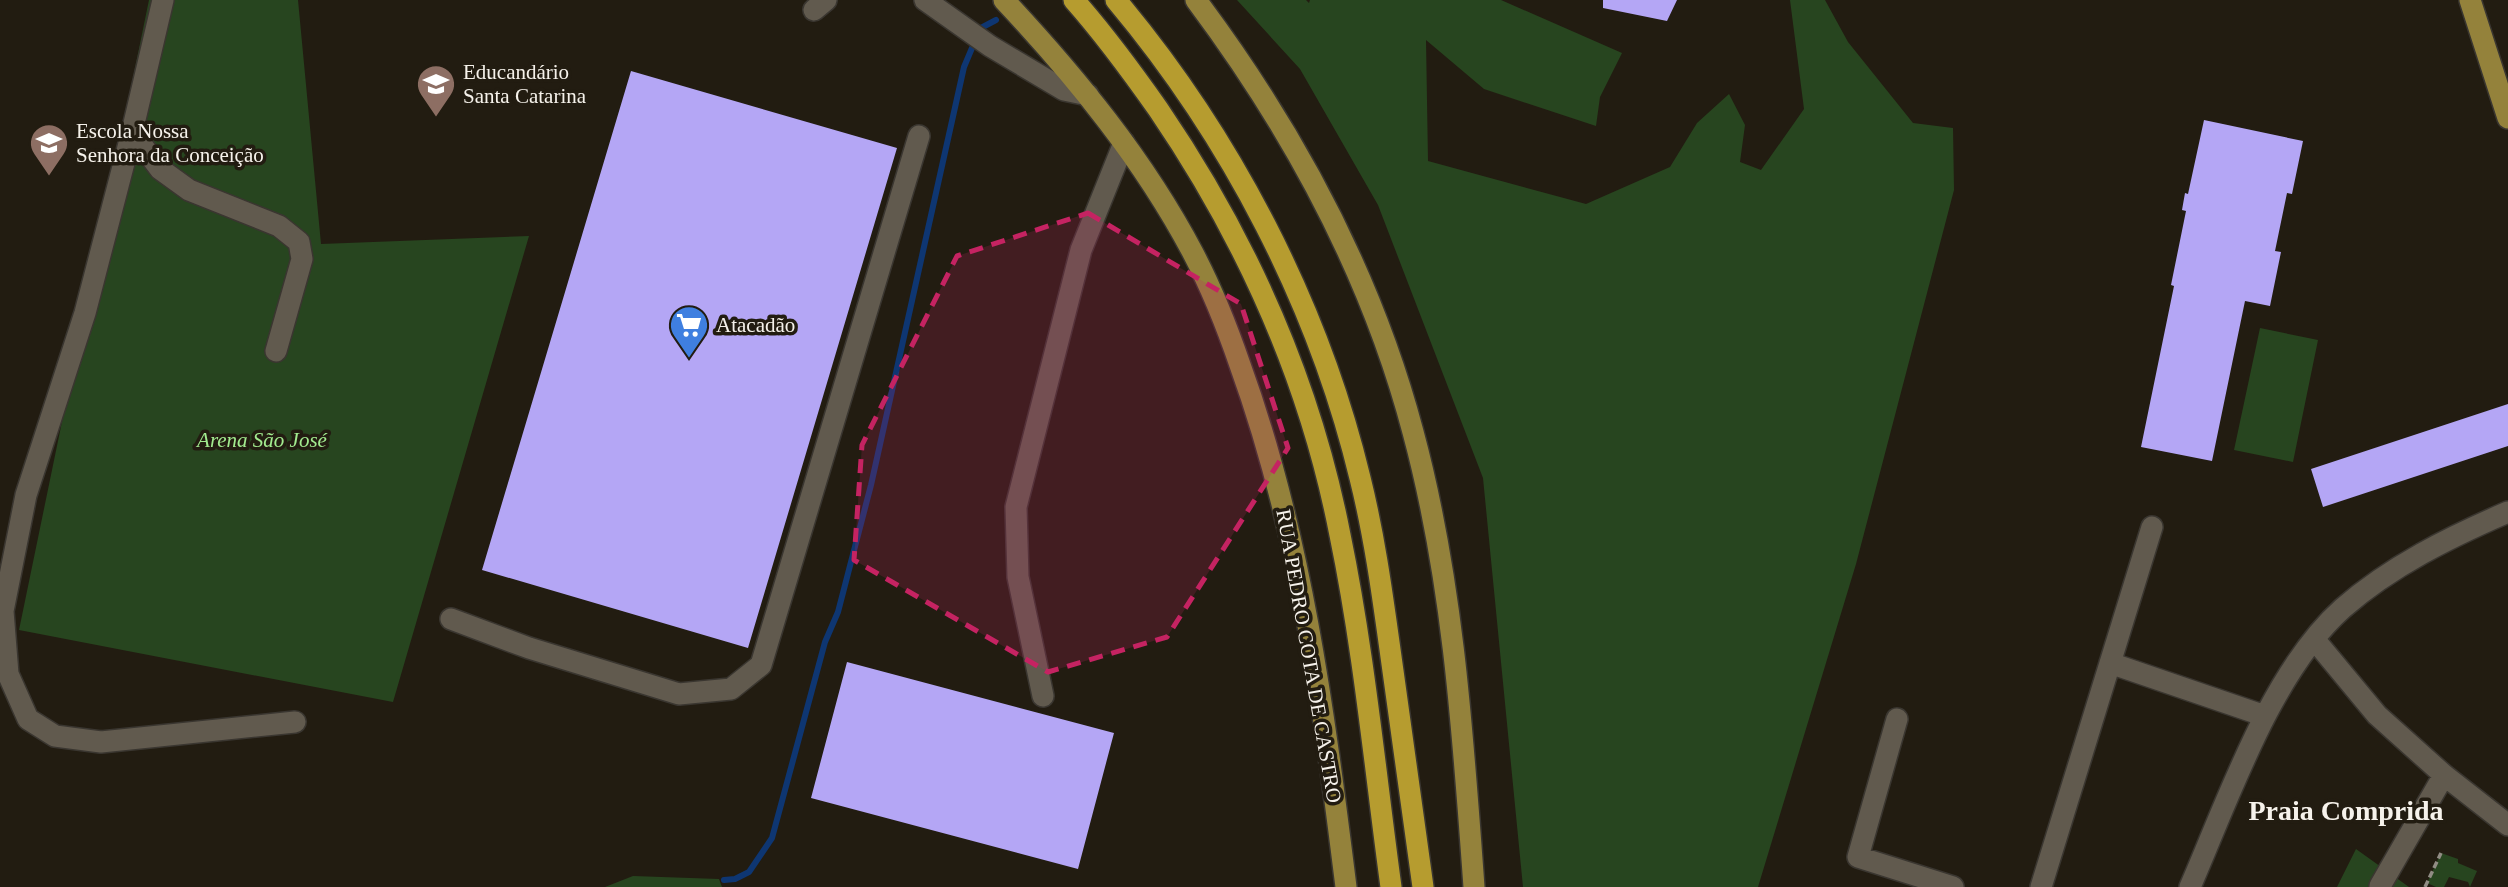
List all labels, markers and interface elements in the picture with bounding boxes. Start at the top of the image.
place label: Educandário Santa Catarina [463,60,587,108]
school or university icon: Educandário Santa Catarina [415,63,457,118]
place label: Escola Nossa Senhora da Conceição [76,119,264,167]
school or university icon: Escola Nossa Senhora da Conceição [28,122,70,177]
supermarket icon: Atacadão [668,304,710,359]
place label: Atacadão [716,313,795,337]
park label: Arena São José [195,428,329,452]
street label: RUA PEDRO COTA DE CASTRO [1271,507,1347,805]
district label: Praia Comprida [2248,795,2444,826]

